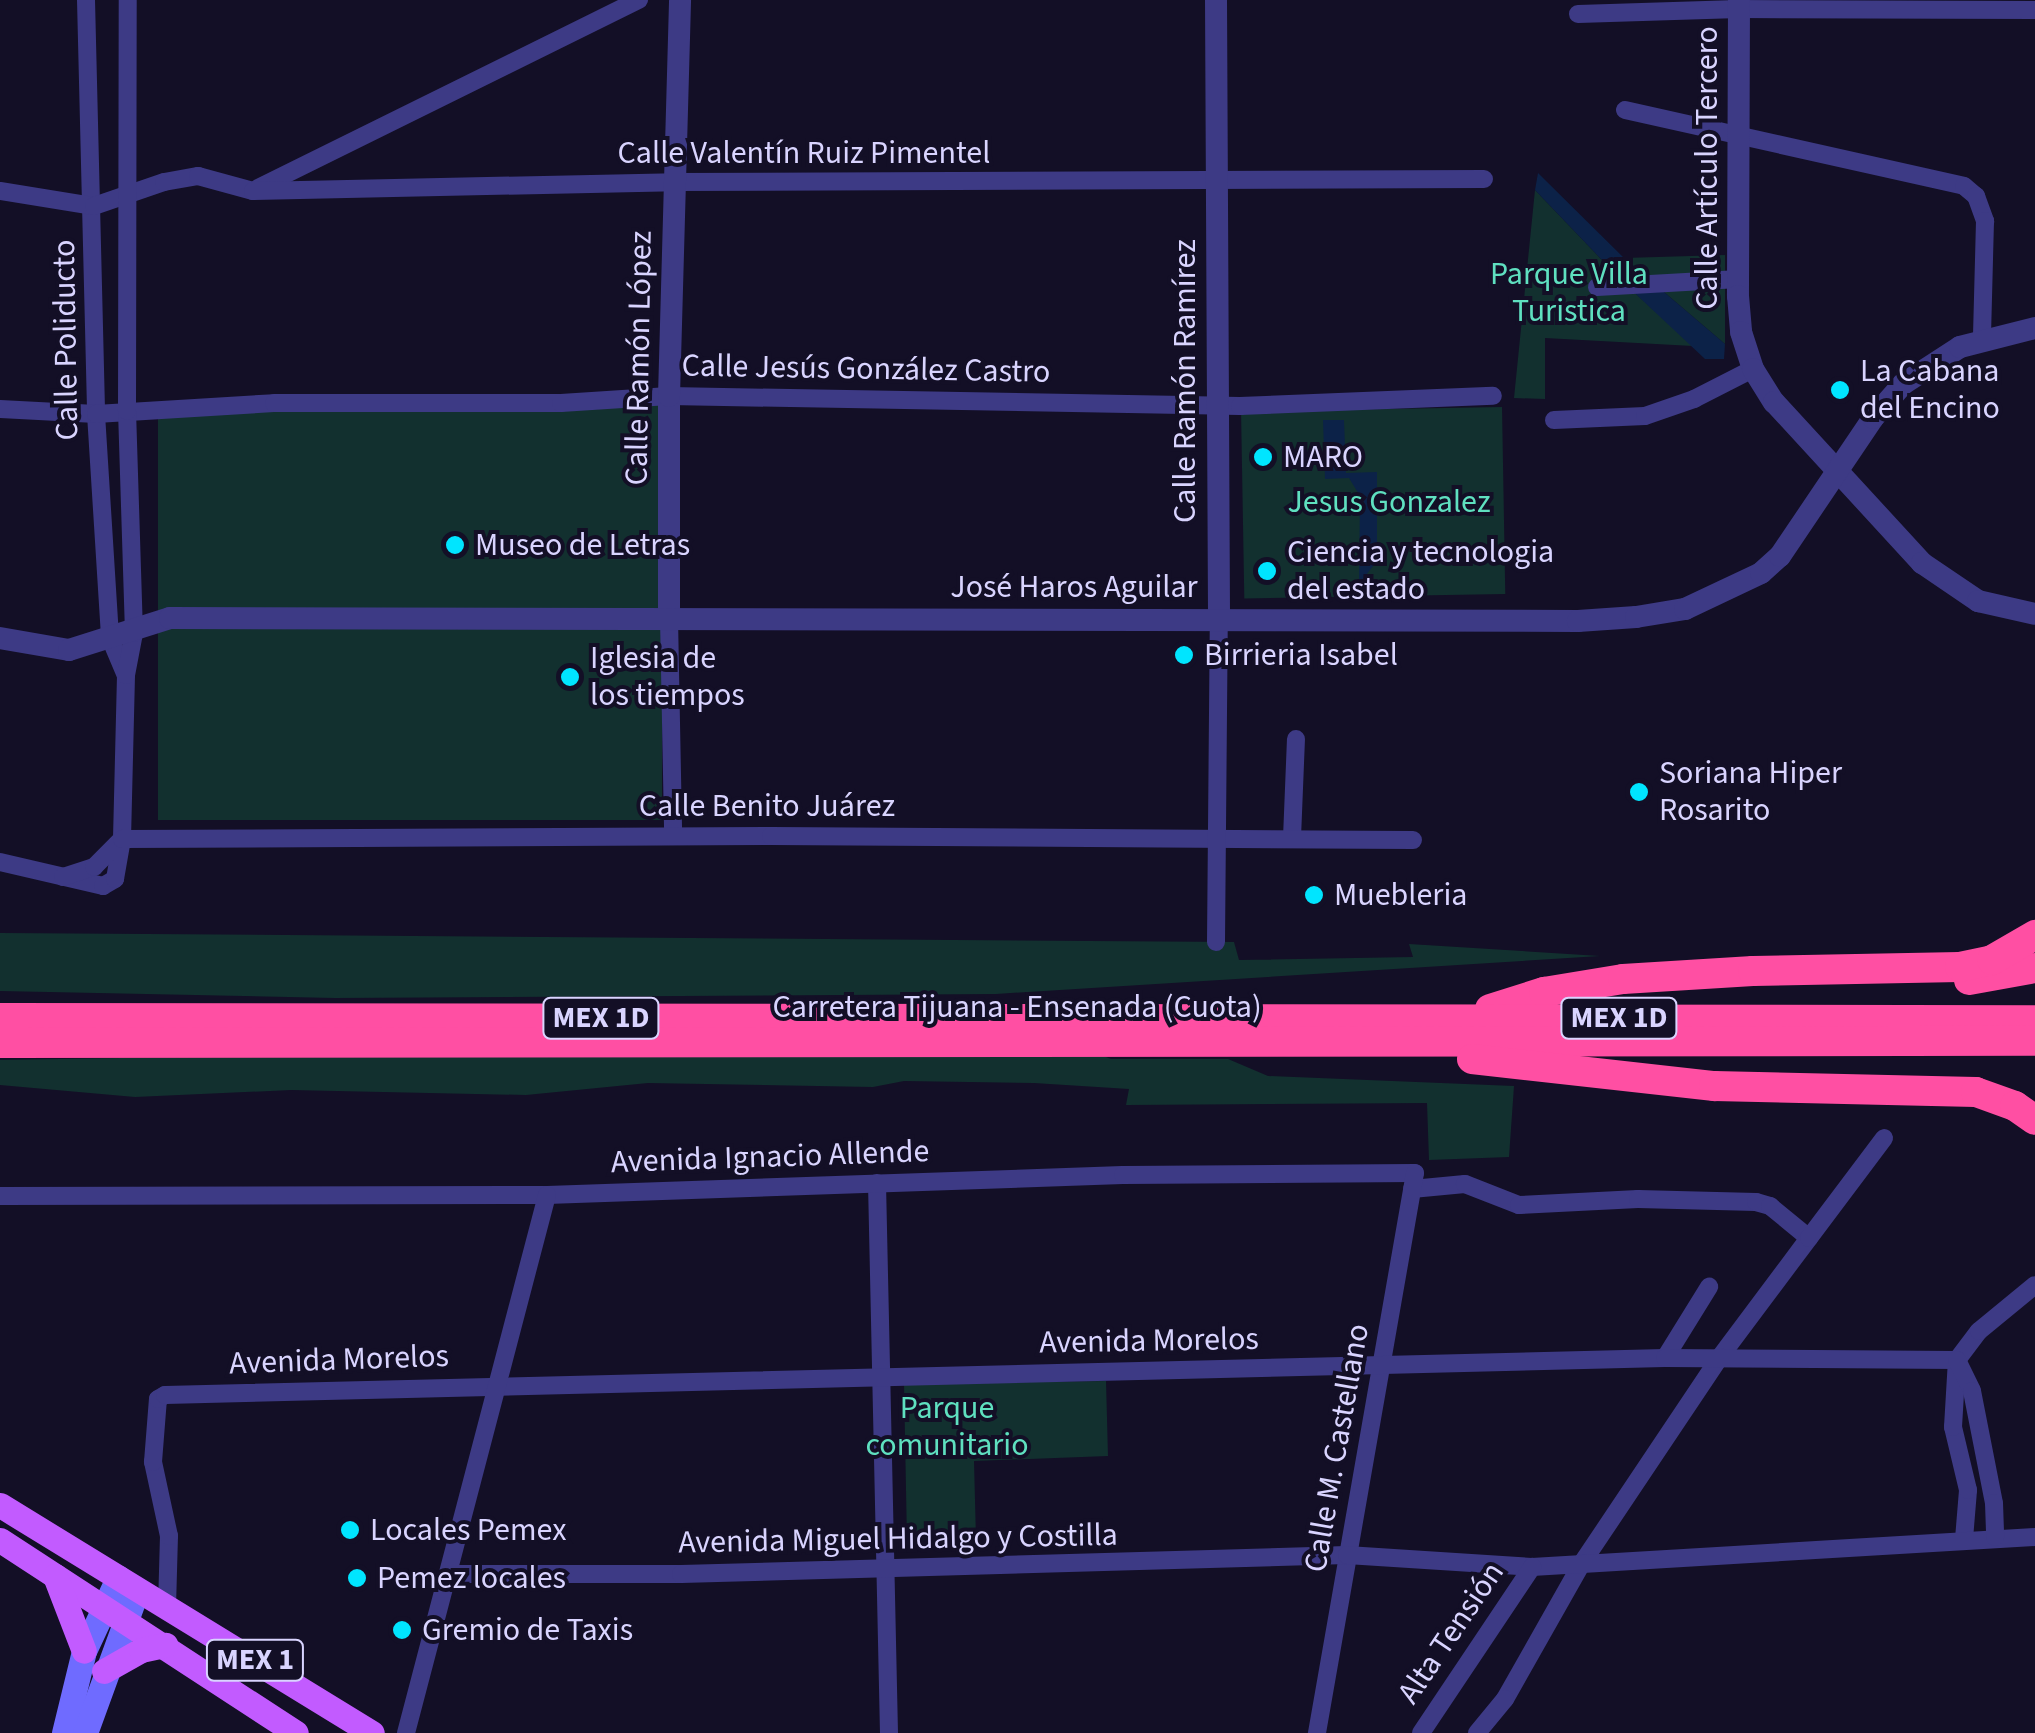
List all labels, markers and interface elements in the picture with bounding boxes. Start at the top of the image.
street label: Calle Artículo Tercero [1688,26,1726,310]
street label: Calle Valentín Ruiz Pimentel [618,134,990,172]
street label: Calle Ramón López [618,230,660,486]
street label: Calle Poliducto [45,239,87,441]
street label: Calle Ramón Ramírez [1166,239,1204,523]
park label: Parque Villa Turistica [1490,256,1648,331]
street label: Calle Jesús González Castro [681,347,1051,391]
place label: La Cabana del Encino [1860,353,2000,428]
marker: La Cabana del Encino [1829,379,1851,401]
place label: MARO [1283,438,1363,476]
marker: MARO [1252,446,1274,468]
park label: Jesus Gonzalez [1287,483,1491,521]
place label: Museo de Letras [475,526,690,564]
marker: Museo de Letras [444,534,466,556]
place label: Ciencia y tecnologia del estado [1287,534,1554,609]
marker: Ciencia y tecnologia del estado [1256,560,1278,582]
street label: José Haros Aguilar [950,568,1198,606]
place label: Birrieria Isabel [1204,636,1398,674]
place label: Iglesia de los tiempos [590,640,745,715]
marker: Birrieria Isabel [1173,644,1195,666]
marker: Iglesia de los tiempos [559,666,581,688]
place label: Soriana Hiper Rosarito [1659,755,1842,830]
marker: Soriana Hiper Rosarito [1628,781,1650,803]
street label: Calle Benito Juárez [639,787,895,825]
place label: Muebleria [1334,876,1467,914]
marker: Muebleria [1303,884,1325,906]
street label: Carretera Tijuana - Ensenada (Cuota) [772,988,1262,1026]
road number: MEX 1D [541,993,661,1043]
road number: MEX 1D [1559,993,1679,1043]
street label: Avenida Ignacio Allende [610,1132,930,1182]
street label: Avenida Morelos [1039,1320,1259,1362]
street label: Calle M. Castellano [1296,1321,1378,1575]
street label: Avenida Morelos [229,1337,449,1383]
park label: Parque comunitario [865,1390,1029,1465]
place label: Locales Pemex [370,1511,566,1549]
street label: Avenida Miguel Hidalgo y Costilla [678,1516,1118,1562]
marker: Locales Pemex [339,1519,361,1541]
street label: Alta Tensión [1390,1555,1512,1711]
place label: Pemez locales [377,1559,566,1597]
marker: Pemez locales [346,1567,368,1589]
place label: Gremio de Taxis [422,1611,633,1649]
marker: Gremio de Taxis [391,1619,413,1641]
road number: MEX 1 [205,1635,305,1685]

